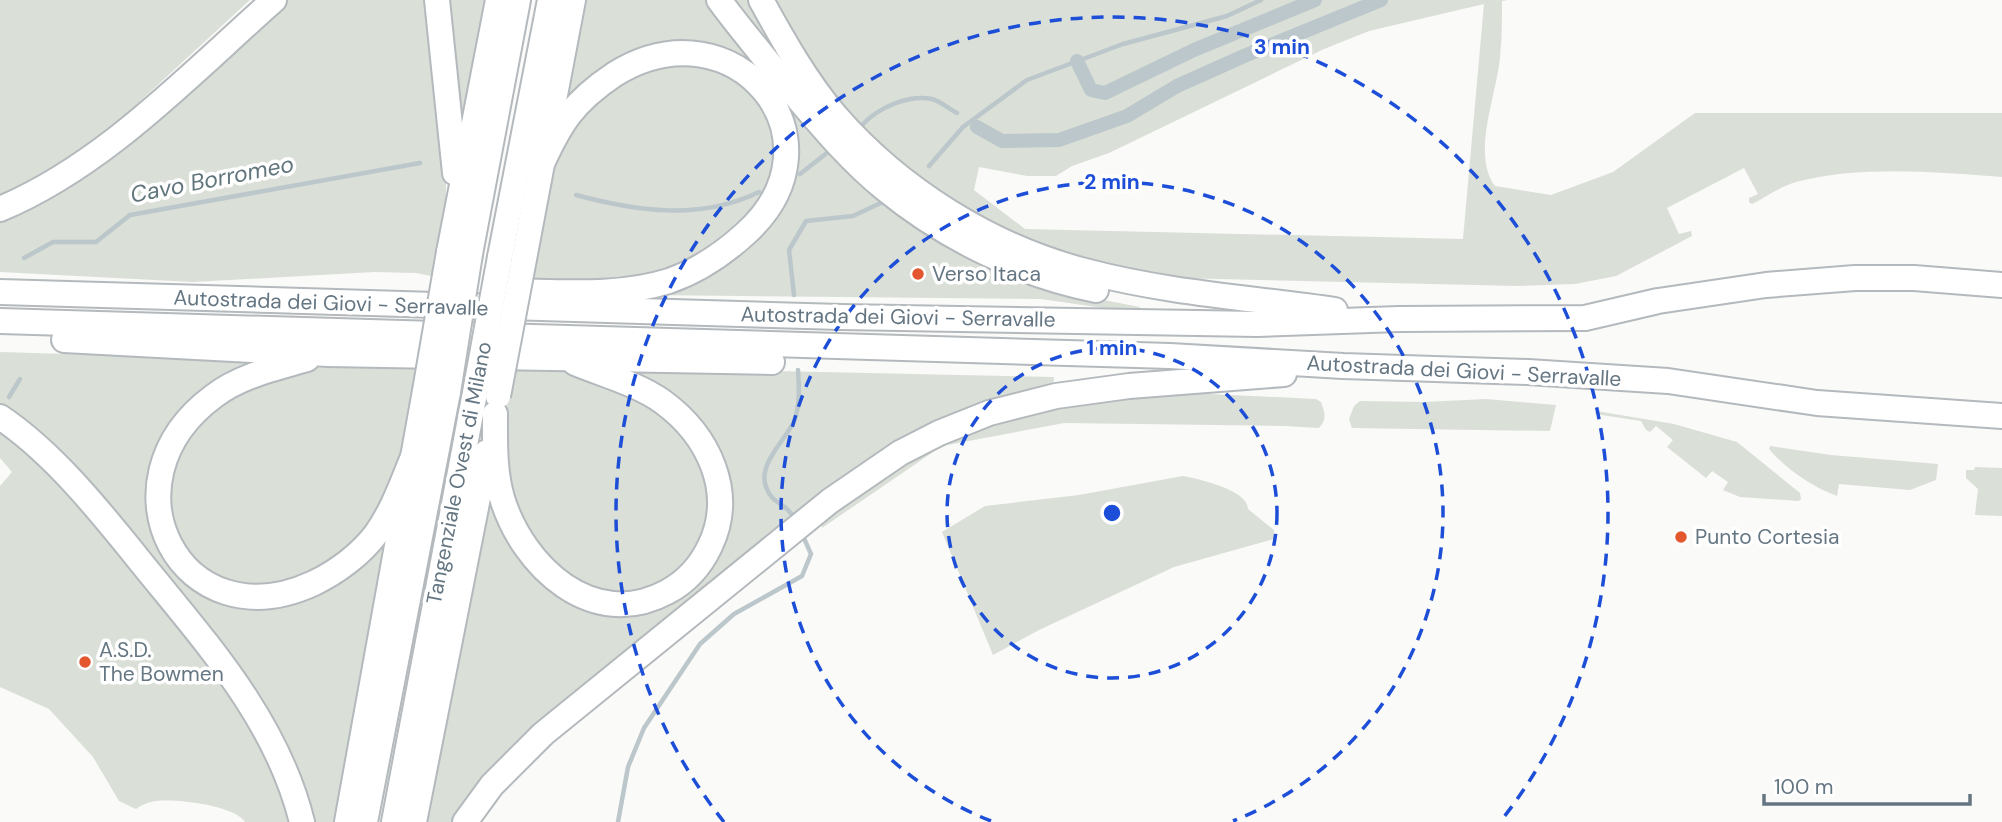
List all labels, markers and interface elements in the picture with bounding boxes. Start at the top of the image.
text: 3 min [1254,33,1310,61]
water label: Cavo Borromeo [128,148,296,210]
text: 2 min [1084,168,1140,196]
place label: Verso Itaca [932,260,1041,288]
marker: Verso Itaca [910,266,926,282]
street label: Autostrada dei Giovi - Serravalle [173,284,489,322]
street label: Autostrada dei Giovi - Serravalle [740,300,1056,334]
text: 1 min [1086,334,1138,362]
street label: Tangenziale Ovest di Milano [420,339,498,607]
street label: Autostrada dei Giovi - Serravalle [1306,349,1622,393]
centre of rings [1100,501,1124,525]
place label: Punto Cortesia [1695,523,1839,551]
marker: Punto Cortesia [1673,529,1689,545]
place label: A.S.D. The Bowmen [99,636,224,688]
marker: A.S.D. The Bowmen [77,654,93,670]
scale bar [1764,762,1970,806]
text: 100 m [1774,773,1834,801]

